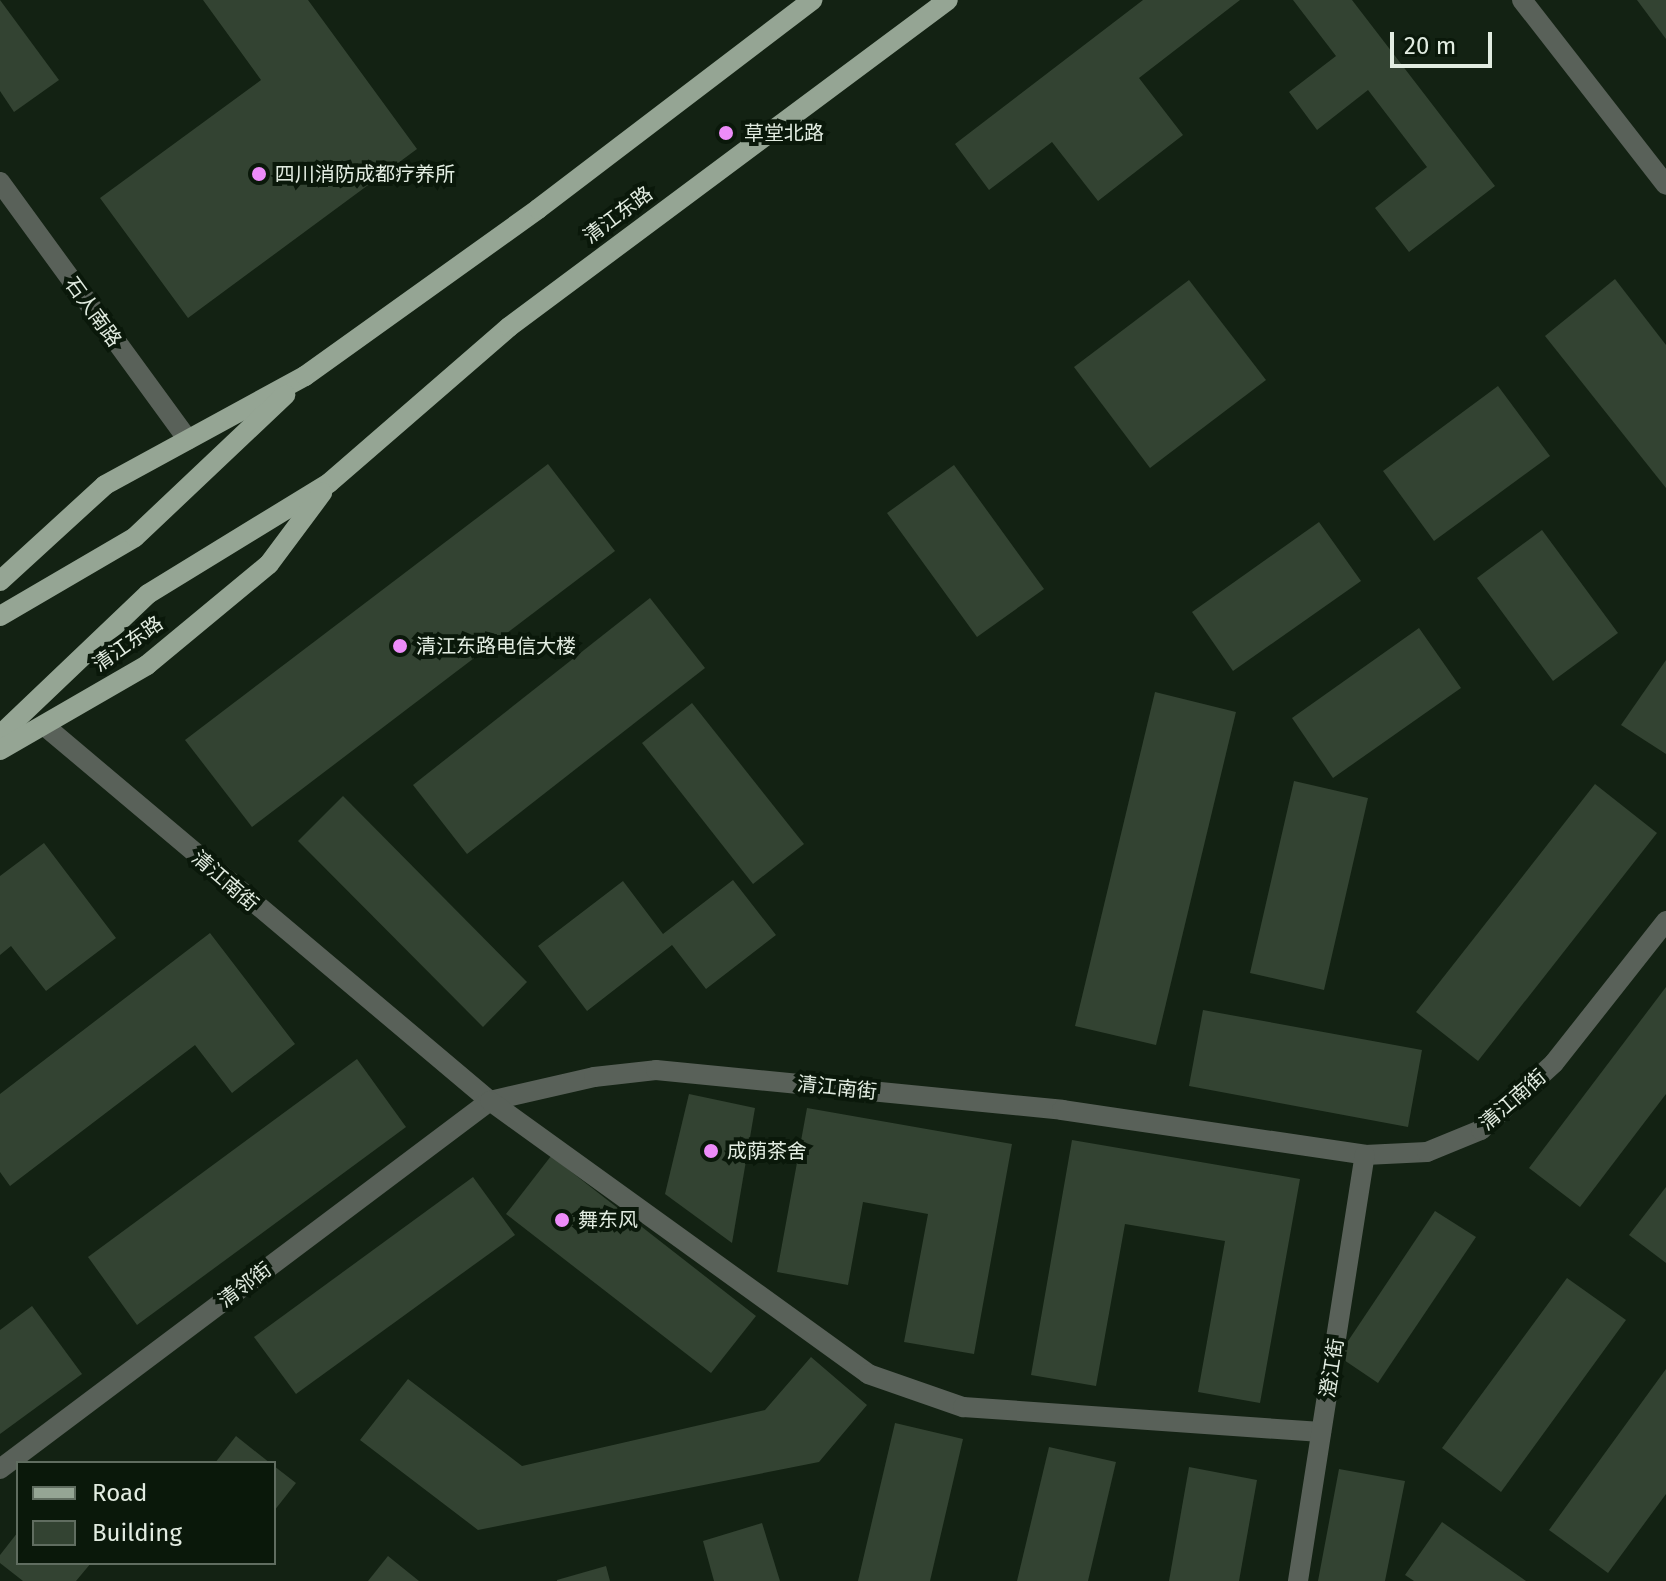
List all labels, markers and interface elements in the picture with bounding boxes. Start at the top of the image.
scale bar [1394,16,1496,66]
text: 20 m [1404,32,1456,60]
place label: 草堂北路 [744,121,824,145]
marker: 草堂北路 [715,122,737,144]
place label: 四川消防成都疗养所 [275,162,455,186]
marker: 四川消防成都疗养所 [250,165,268,183]
street label: 清江东路 [579,181,657,249]
street label: 石人南路 [60,273,126,351]
street label: 清江东路 [88,611,168,677]
place label: 清江东路电信大楼 [416,634,576,658]
marker: 清江东路电信大楼 [391,637,409,655]
street label: 清江南街 [187,846,263,916]
street label: 清江南街 [1475,1065,1551,1135]
street label: 清江南街 [796,1072,878,1104]
place label: 成荫茶舍 [727,1139,807,1163]
marker: 成荫茶舍 [702,1142,720,1160]
place label: 舞东风 [578,1208,638,1232]
marker: 舞东风 [553,1211,571,1229]
street label: 清邻街 [214,1257,276,1313]
street label: 澄江街 [1315,1336,1349,1400]
legend [16,1461,276,1565]
text: Road [92,1479,147,1507]
text: Building [92,1519,182,1547]

